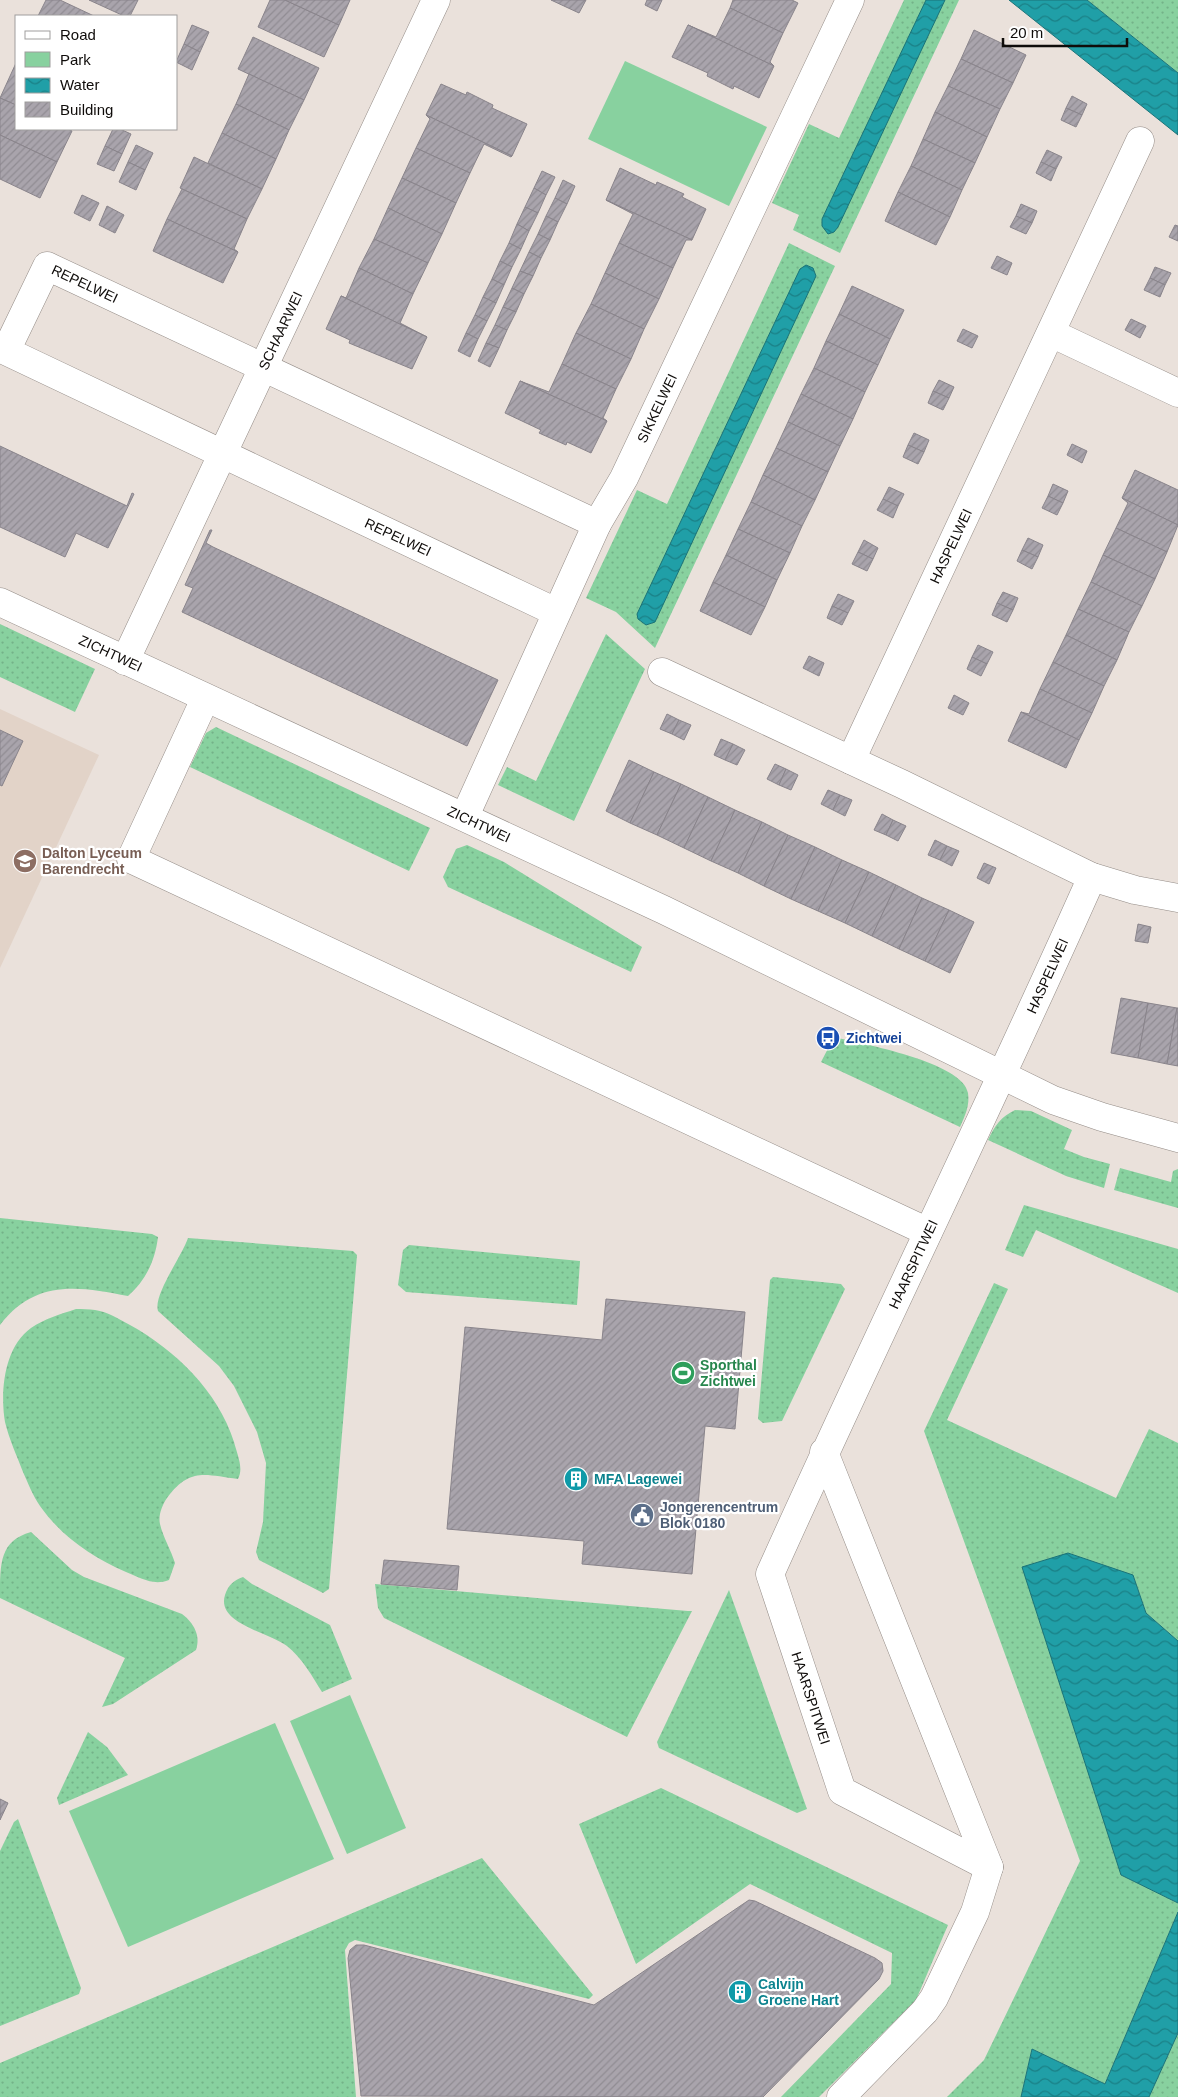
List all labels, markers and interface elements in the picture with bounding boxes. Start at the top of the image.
legend [15,15,178,130]
scale bar [1003,15,1127,47]
text: 20 m [1010,24,1043,41]
text: Road [60,26,96,43]
text: Park [60,51,91,68]
text: Water [60,76,99,93]
text: Building [60,101,113,118]
street label: REPELWEI [49,261,121,306]
street label: SCHAARWEI [255,289,306,372]
street label: SIKKELWEI [634,371,680,445]
street label: HASPELWEI [927,506,975,586]
street label: REPELWEI [362,515,434,559]
street label: ZICHTWEI [77,632,145,675]
street label: ZICHTWEI [445,803,513,846]
place label: Dalton Lyceum Barendrecht [42,845,142,877]
school or university icon: Dalton Lyceum Barendrecht [12,848,38,874]
street label: HASPELWEI [1023,936,1071,1016]
bus stop icon: Zichtwei [815,1025,841,1051]
place label: Zichtwei [846,1030,902,1046]
street label: HAARSPITWEI [885,1217,941,1311]
place label: Sporthal Zichtwei [700,1357,757,1389]
sports icon: Sporthal Zichtwei [670,1360,696,1386]
building icon: MFA Lagewei [563,1466,589,1492]
place label: MFA Lagewei [594,1471,682,1487]
place label: Jongerencentrum Blok 0180 [660,1499,778,1531]
public building icon: Jongerencentrum Blok 0180 [629,1502,655,1528]
street label: HAARSPITWEI [788,1650,834,1746]
place label: Calvijn Groene Hart [758,1976,839,2008]
building icon: Calvijn Groene Hart [727,1979,753,2005]

